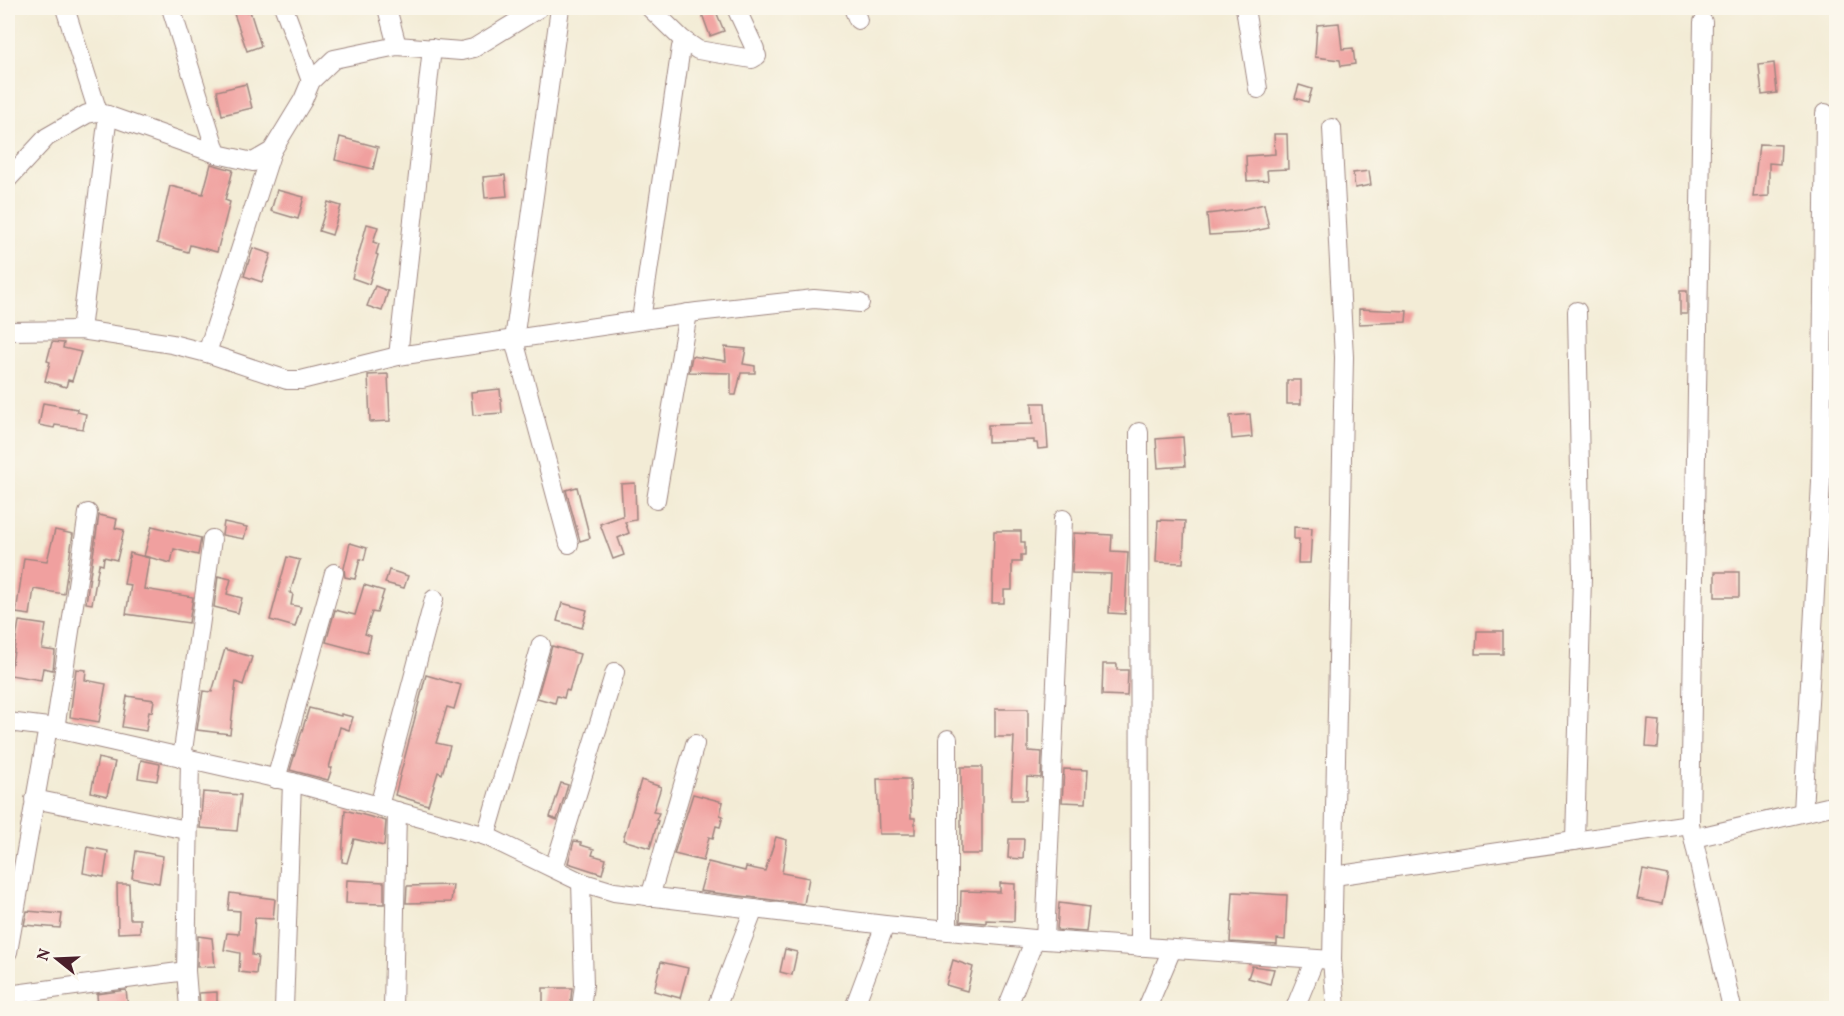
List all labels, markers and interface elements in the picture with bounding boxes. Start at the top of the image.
north arrow [27,929,87,989]
text: N [32,946,57,964]

